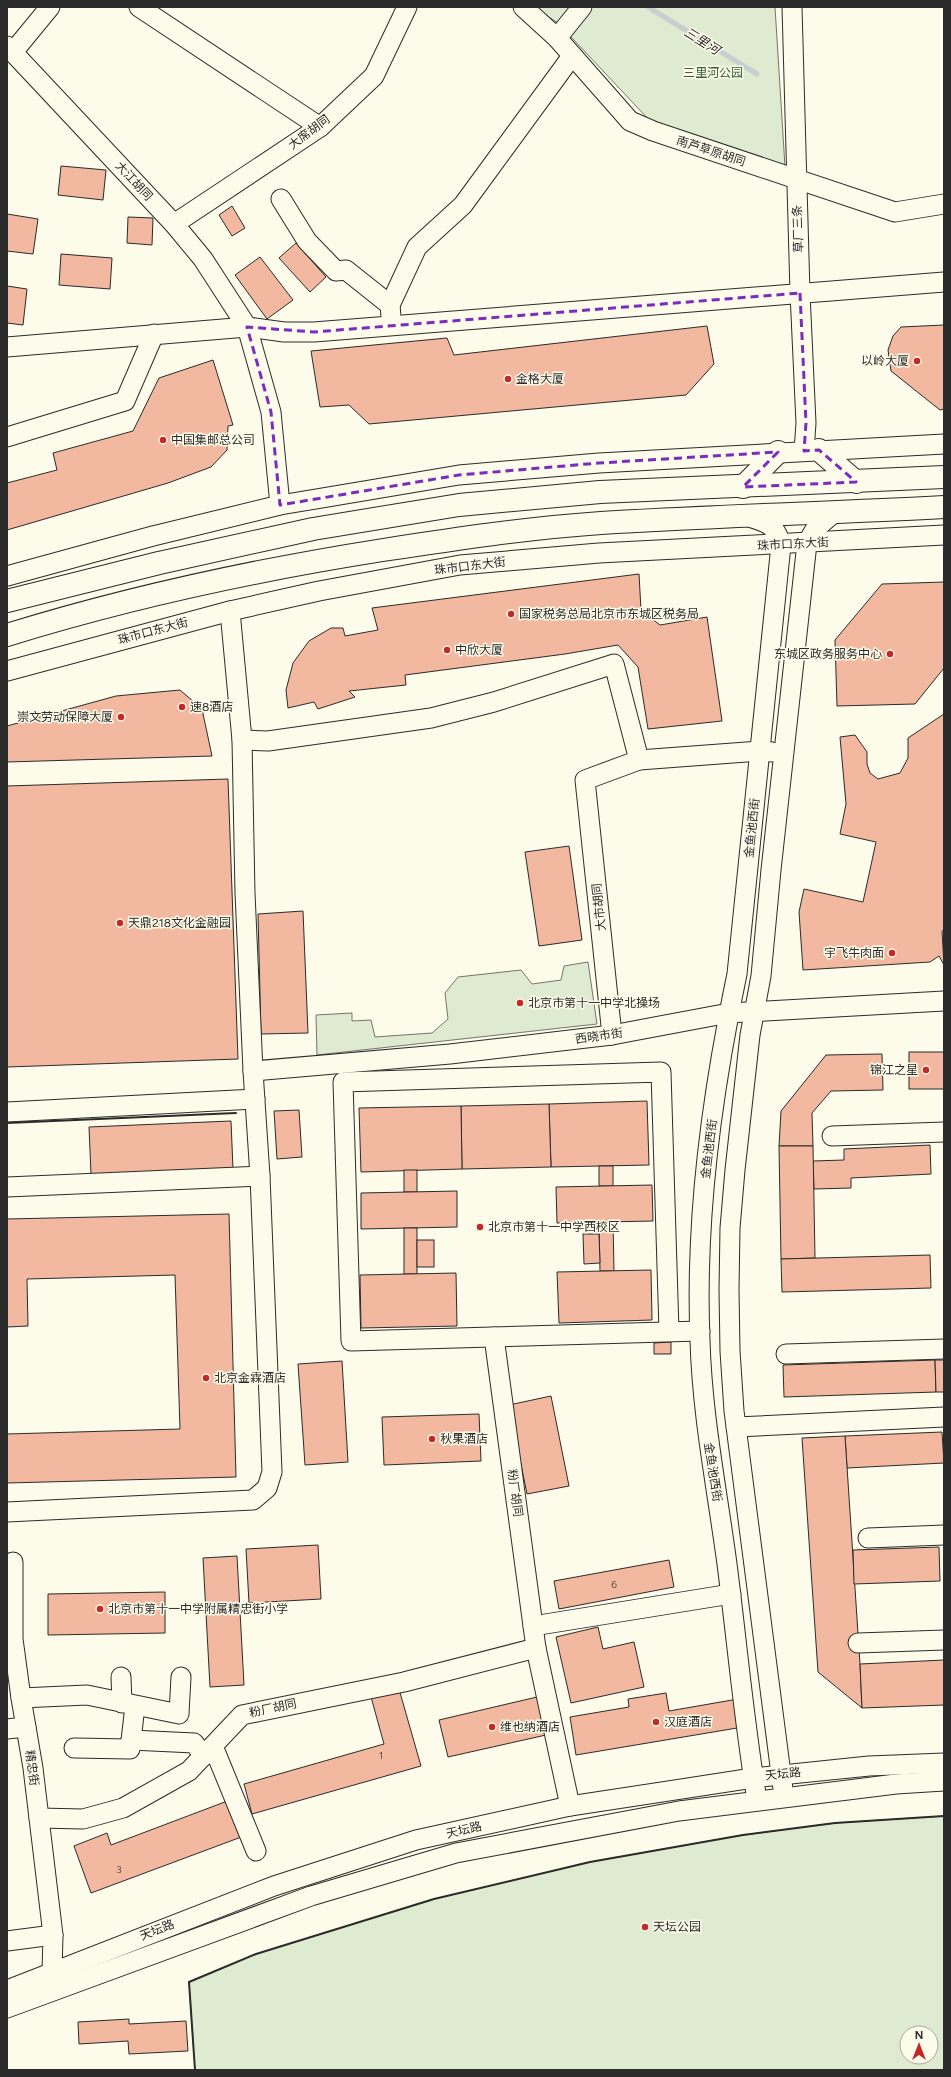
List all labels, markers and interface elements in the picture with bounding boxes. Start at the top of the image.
water label: 三里河 [681,24,725,59]
park label: 三里河公园 [683,66,743,80]
street label: 大席胡同 [286,112,332,152]
street label: 南芦草原胡同 [675,133,747,169]
street label: 大江胡同 [113,159,155,203]
street label: 草厂三条 [790,205,806,253]
place label: 以岭大厦 [861,354,909,368]
marker: 以岭大厦 [912,356,922,366]
place label: 金格大厦 [516,372,564,386]
marker: 金格大厦 [503,374,513,384]
place label: 中国集邮总公司 [171,433,255,447]
marker: 中国集邮总公司 [158,435,168,445]
street label: 珠市口东大街 [757,535,829,553]
street label: 珠市口东大街 [433,555,507,577]
place label: 国家税务总局北京市东城区税务局 [519,607,699,621]
marker: 国家税务总局北京市东城区税务局 [506,609,516,619]
street label: 珠市口东大街 [116,615,190,647]
place label: 中欣大厦 [455,643,503,657]
marker: 中欣大厦 [442,645,452,655]
place label: 东城区政务服务中心 [774,647,882,661]
marker: 东城区政务服务中心 [885,649,895,659]
place label: 速8酒店 [190,700,233,714]
marker: 速8酒店 [177,702,187,712]
place label: 崇文劳动保障大厦 [17,710,113,724]
marker: 崇文劳动保障大厦 [116,712,126,722]
street label: 金鱼池西街 [742,797,762,859]
street label: 大市胡同 [590,882,608,932]
place label: 天鼎218文化金融园 [128,916,231,930]
marker: 天鼎218文化金融园 [115,918,125,928]
place label: 宇飞牛肉面 [824,946,884,960]
marker: 宇飞牛肉面 [887,948,897,958]
place label: 北京市第十一中学北操场 [528,996,660,1010]
marker: 北京市第十一中学北操场 [515,998,525,1008]
street label: 西晓市街 [574,1026,624,1046]
place label: 锦江之星 [870,1063,918,1077]
marker: 锦江之星 [921,1065,931,1075]
street label: 金鱼池西街 [698,1118,720,1180]
place label: 北京市第十一中学西校区 [488,1220,620,1234]
marker: 北京市第十一中学西校区 [475,1222,485,1232]
place label: 北京金霖酒店 [214,1371,286,1385]
marker: 北京金霖酒店 [201,1373,211,1383]
place label: 秋果酒店 [440,1432,488,1446]
marker: 秋果酒店 [427,1434,437,1444]
street label: 金鱼池西街 [701,1441,725,1503]
street label: 粉厂胡同 [505,1468,525,1518]
house number: 6 [611,1578,617,1591]
place label: 北京市第十一中学附属精忠街小学 [108,1602,288,1616]
marker: 北京市第十一中学附属精忠街小学 [95,1604,105,1614]
street label: 粉厂胡同 [248,1696,298,1720]
place label: 汉庭酒店 [664,1715,712,1729]
marker: 汉庭酒店 [651,1717,661,1727]
place label: 维也纳酒店 [500,1720,560,1734]
marker: 维也纳酒店 [487,1722,497,1732]
street label: 精忠街 [23,1749,41,1787]
house number: 1 [379,1749,383,1762]
street label: 天坛路 [764,1765,802,1783]
street label: 天坛路 [445,1819,483,1841]
house number: 3 [116,1863,122,1876]
street label: 天坛路 [138,1917,176,1943]
place label: 天坛公园 [653,1920,701,1934]
marker: 天坛公园 [640,1922,650,1932]
north arrow [899,2025,939,2065]
text: N [915,2029,923,2042]

